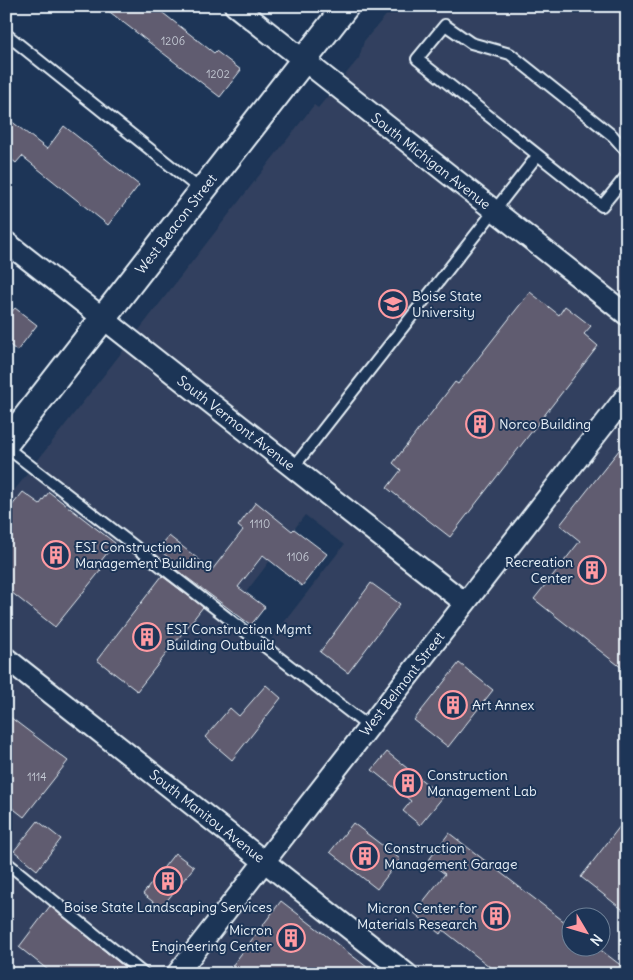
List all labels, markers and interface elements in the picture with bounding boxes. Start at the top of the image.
house number: 1206 [161,34,185,48]
house number: 1202 [206,67,230,81]
street label: South Michigan Avenue [368,109,494,213]
street label: West Beacon Street [131,170,221,278]
place label: Boise State University [412,287,482,321]
school or university icon: Boise State University [378,289,408,319]
street label: South Vermont Avenue [174,371,298,475]
building icon: Norco Building [465,409,495,439]
place label: Norco Building [499,415,591,433]
house number: 1110 [250,517,270,531]
place label: ESI Construction Management Building [75,538,212,572]
building icon: ESI Construction Management Building [41,540,71,570]
house number: 1106 [287,550,309,564]
place label: Recreation Center [505,553,573,587]
building icon: Recreation Center [577,555,607,585]
place label: ESI Construction Mgmt Building Outbuild [166,620,312,654]
building icon: ESI Construction Mgmt Building Outbuild [132,622,162,652]
street label: West Belmont Street [356,628,449,740]
building icon: Art Annex [438,690,468,720]
place label: Art Annex [472,696,534,714]
street label: South Manitou Avenue [146,765,268,867]
place label: Construction Management Lab [427,766,537,800]
building icon: Construction Management Lab [393,768,423,798]
house number: 1114 [27,770,47,784]
place label: Construction Management Garage [384,839,517,873]
building icon: Construction Management Garage [350,841,380,871]
building icon: Boise State Landscaping Services [153,866,183,896]
place label: Boise State Landscaping Services [64,898,272,916]
place label: Micron Center for Materials Research [357,899,477,933]
building icon: Micron Center for Materials Research [481,901,511,931]
north arrow [560,908,610,958]
place label: Micron Engineering Center [151,921,272,955]
building icon: Micron Engineering Center [276,923,306,953]
text: N [586,931,606,949]

